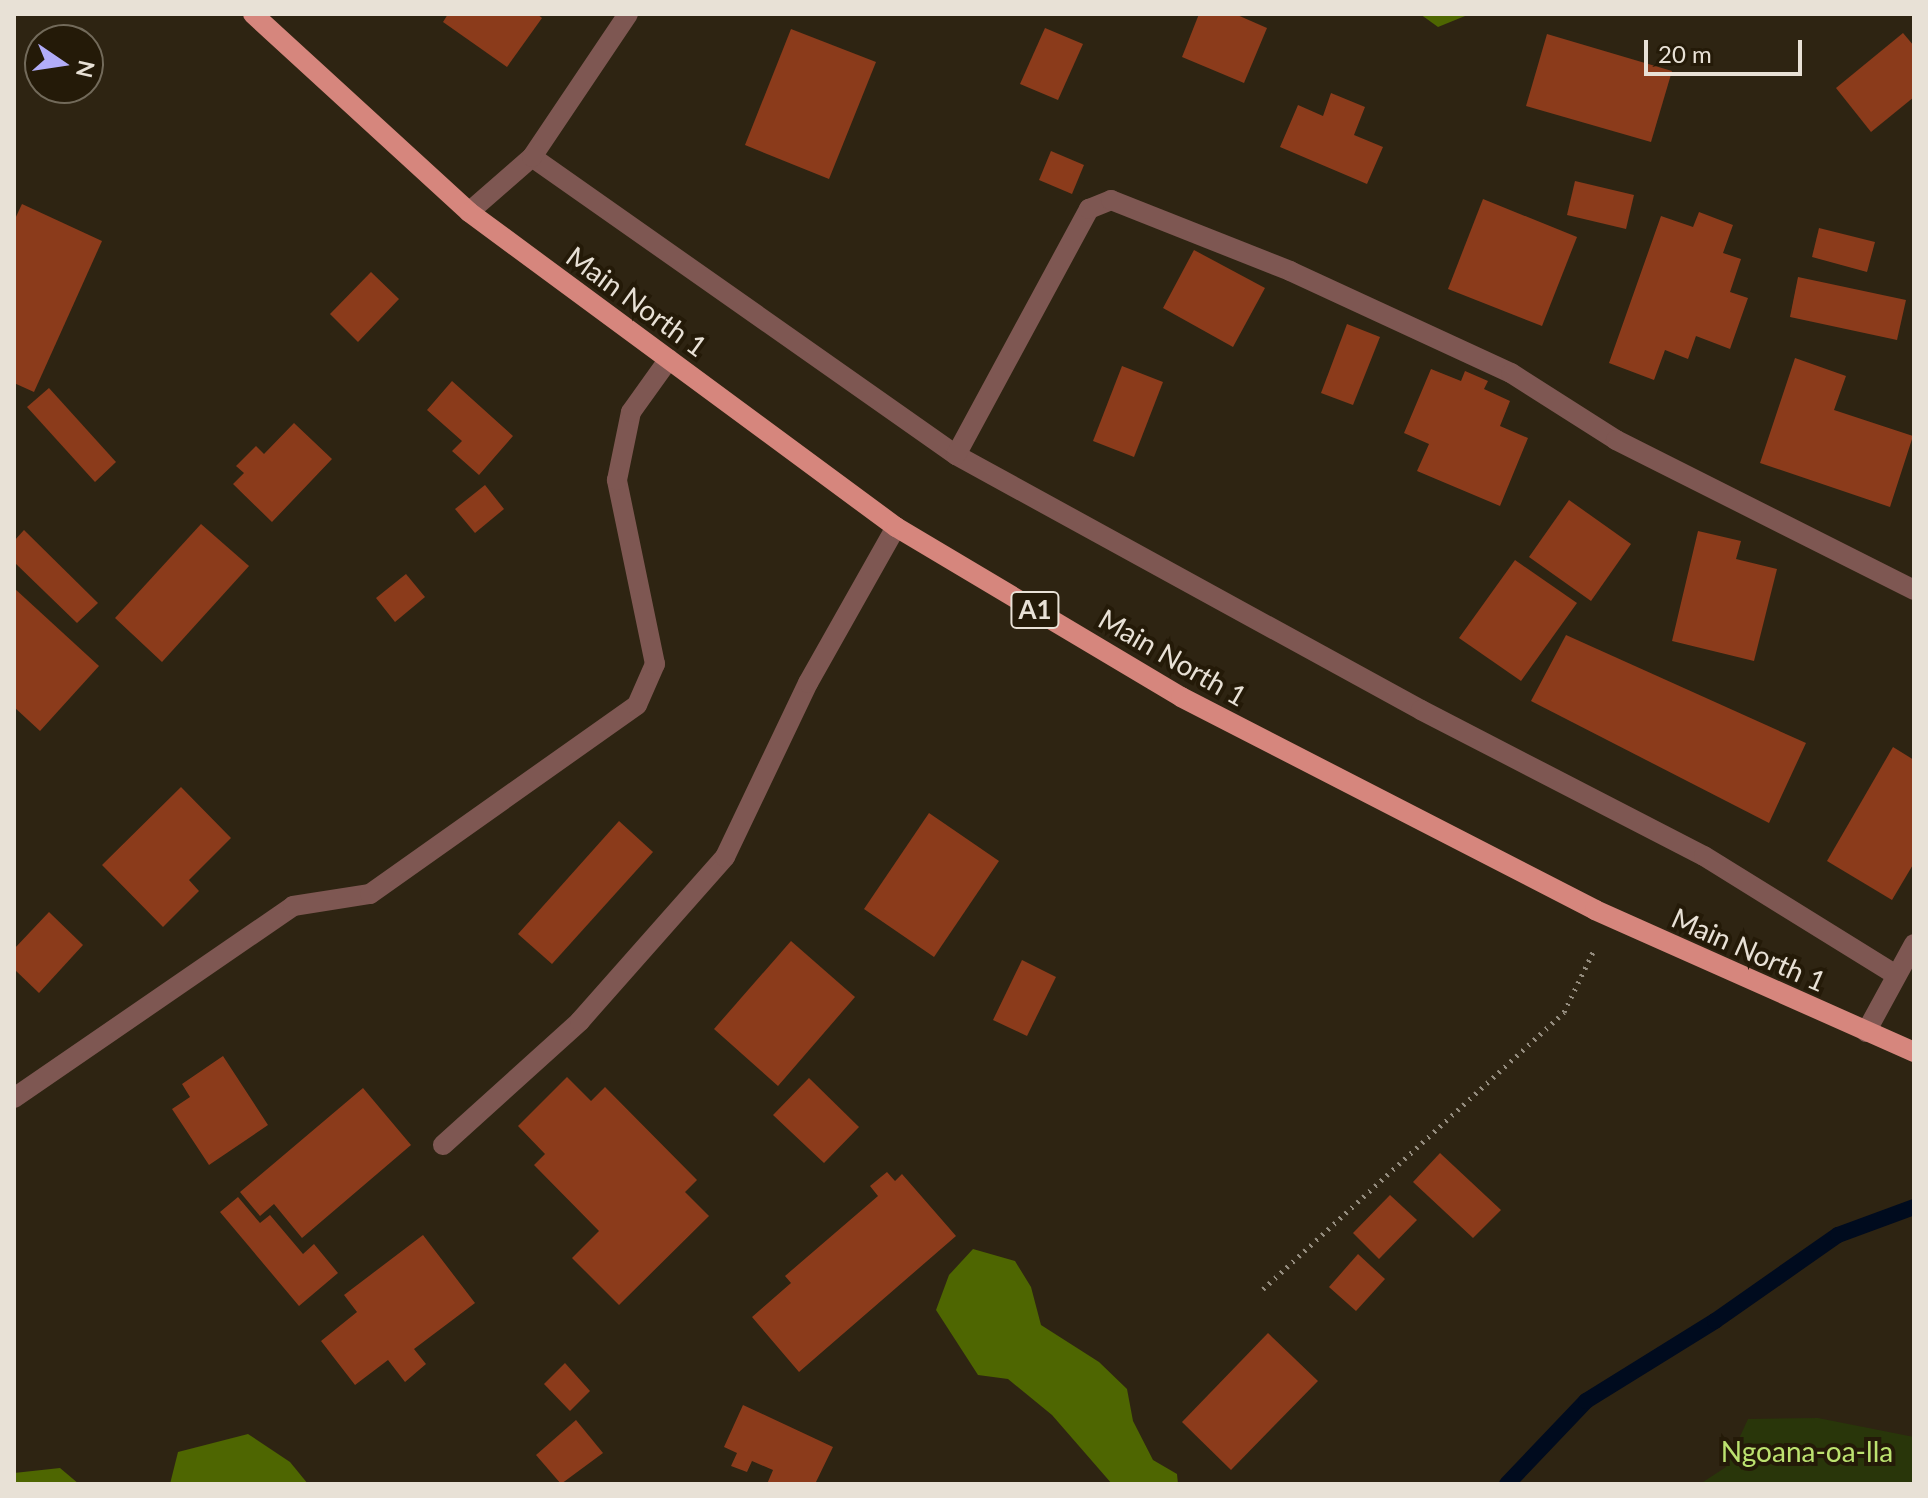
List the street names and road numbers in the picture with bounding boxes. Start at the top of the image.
street label: Main North 1 [560,239,714,363]
road number: A1 [1009,588,1061,632]
street label: Main North 1 [1093,601,1253,713]
street label: Main North 1 [1667,900,1831,998]

